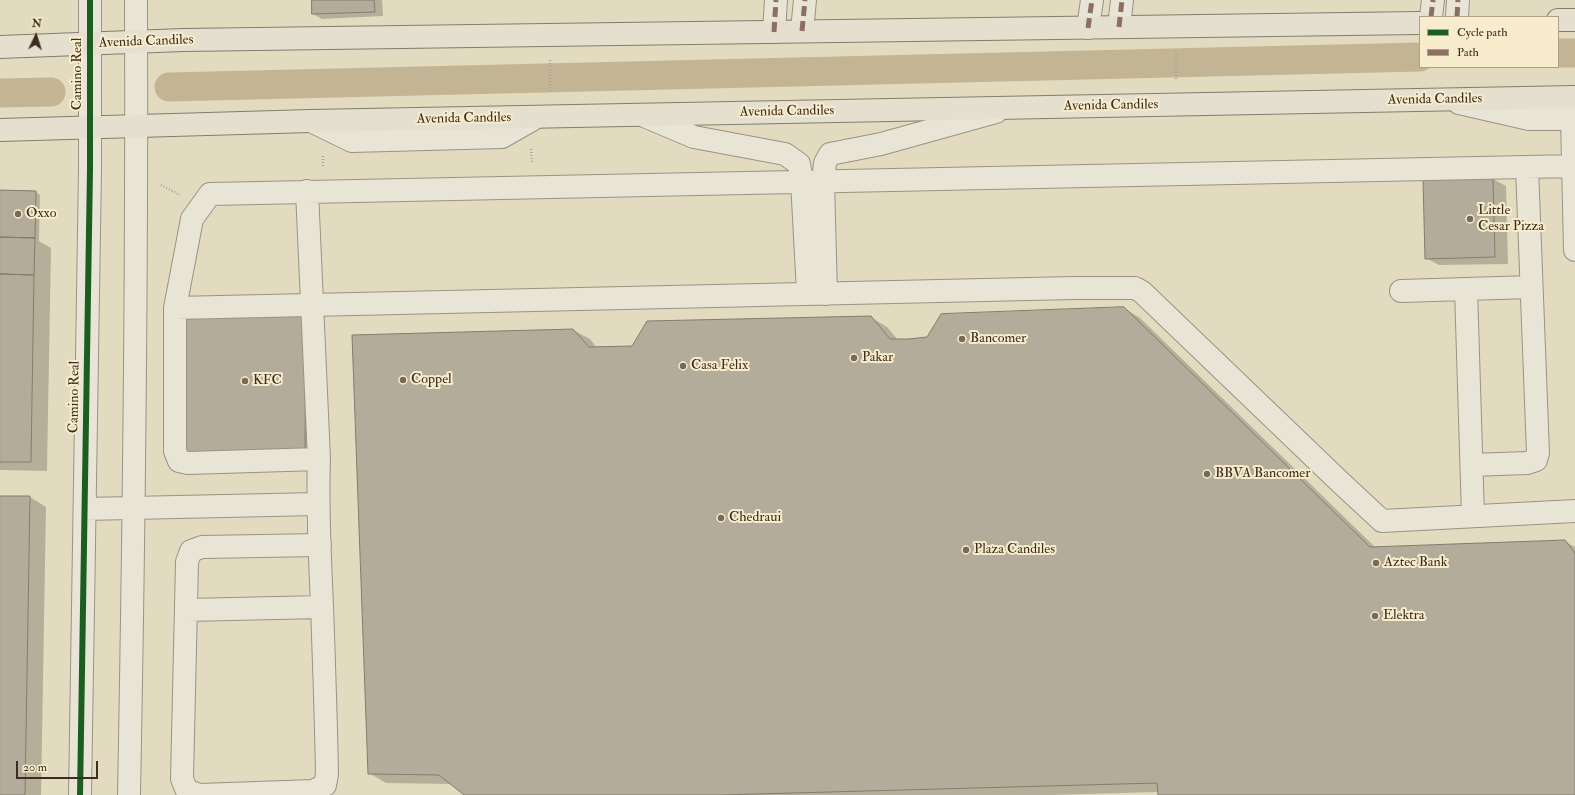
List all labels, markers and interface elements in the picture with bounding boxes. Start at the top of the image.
north arrow [16,16,56,56]
legend [1419,16,1559,68]
text: N [31,17,42,30]
text: Cycle path [1457,25,1507,40]
street label: Avenida Candiles [98,32,194,52]
street label: Camino Real [70,38,86,110]
text: Path [1457,45,1479,60]
street label: Avenida Candiles [1388,91,1482,109]
street label: Avenida Candiles [1064,97,1158,115]
street label: Avenida Candiles [740,103,834,121]
street label: Avenida Candiles [417,110,511,128]
place label: Little Cesar Pizza [1478,203,1544,236]
place label: Oxxo [26,206,56,222]
marker: Oxxo [13,209,23,219]
marker: Little Cesar Pizza [1465,214,1475,224]
place label: Bancomer [970,331,1026,347]
marker: Bancomer [957,334,967,344]
place label: Pakar [862,350,893,366]
marker: Pakar [849,353,859,363]
place label: Casa Felix [691,358,748,374]
street label: Camino Real [66,361,84,433]
marker: Casa Felix [678,361,688,371]
place label: Coppel [411,372,452,388]
place label: KFC [253,373,282,389]
marker: Coppel [398,375,408,385]
marker: KFC [240,376,250,386]
place label: BBVA Bancomer [1215,466,1310,482]
marker: BBVA Bancomer [1202,469,1212,479]
place label: Chedraui [729,510,781,526]
marker: Chedraui [716,513,726,523]
place label: Plaza Candiles [974,542,1055,558]
marker: Plaza Candiles [961,545,971,555]
place label: Aztec Bank [1384,555,1448,571]
marker: Aztec Bank [1371,558,1381,568]
place label: Elektra [1383,608,1425,624]
marker: Elektra [1370,611,1380,621]
scale bar [18,753,100,779]
text: 20 m [23,760,47,775]

